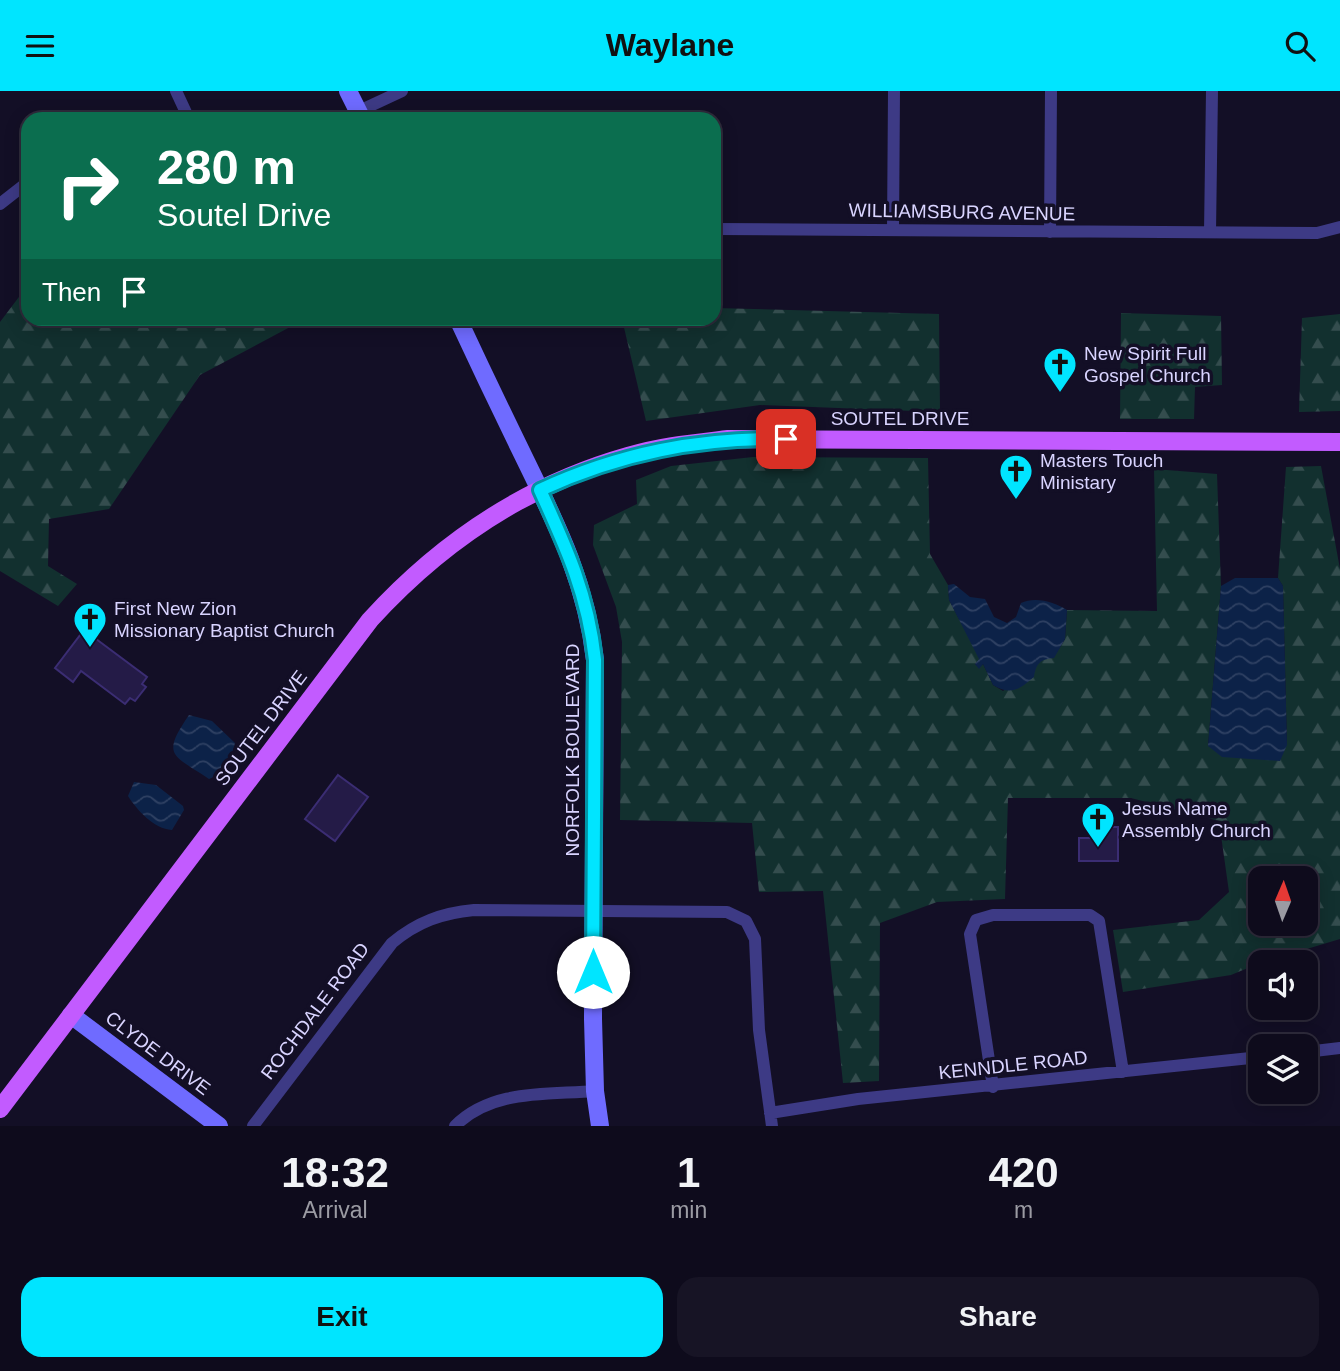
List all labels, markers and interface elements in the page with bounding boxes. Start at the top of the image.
icon: menu [21,27,59,65]
text: Waylane [606,27,734,63]
icon: search [1281,27,1319,65]
icon: right [42,140,133,231]
text: 280 m [157,140,296,194]
text: Soutel Drive [157,197,331,233]
street label: WILLIAMSBURG AVENUE [849,200,1075,224]
icon: arrive [115,273,153,311]
text: Then [42,277,101,307]
place label: New Spirit Full Gospel Church [1084,343,1211,386]
church icon: New Spirit Full Gospel Church [1041,345,1079,394]
street label: SOUTEL DRIVE [831,408,969,429]
pin [756,409,816,469]
icon: arrive [767,420,805,458]
place label: Masters Touch Ministary [1040,450,1163,493]
church icon: Masters Touch Ministary [997,452,1035,501]
place label: First New Zion Missionary Baptist Church [114,598,335,641]
church icon: First New Zion Missionary Baptist Church [71,600,109,649]
street label: NORFOLK BOULEVARD [562,644,583,856]
street label: SOUTEL DRIVE [211,666,311,790]
place label: Jesus Name Assembly Church [1122,798,1271,841]
church icon: Jesus Name Assembly Church [1079,800,1117,849]
north arrow [1248,866,1318,936]
map controls [1248,866,1318,1104]
position arrow [556,935,630,1009]
street label: ROCHDALE ROAD [257,938,373,1084]
button: sound [1248,950,1318,1020]
street label: CLYDE DRIVE [102,1007,214,1099]
button: layers [1248,1034,1318,1104]
street label: KENNDLE ROAD [937,1047,1089,1083]
text: 18:32 [281,1149,389,1196]
text: 1 [677,1149,700,1196]
text: 420 [989,1149,1059,1196]
text: Arrival [302,1197,368,1223]
text: min [670,1197,707,1223]
text: m [1014,1197,1033,1223]
button: Exit [21,1277,663,1357]
button: Share [677,1277,1319,1357]

